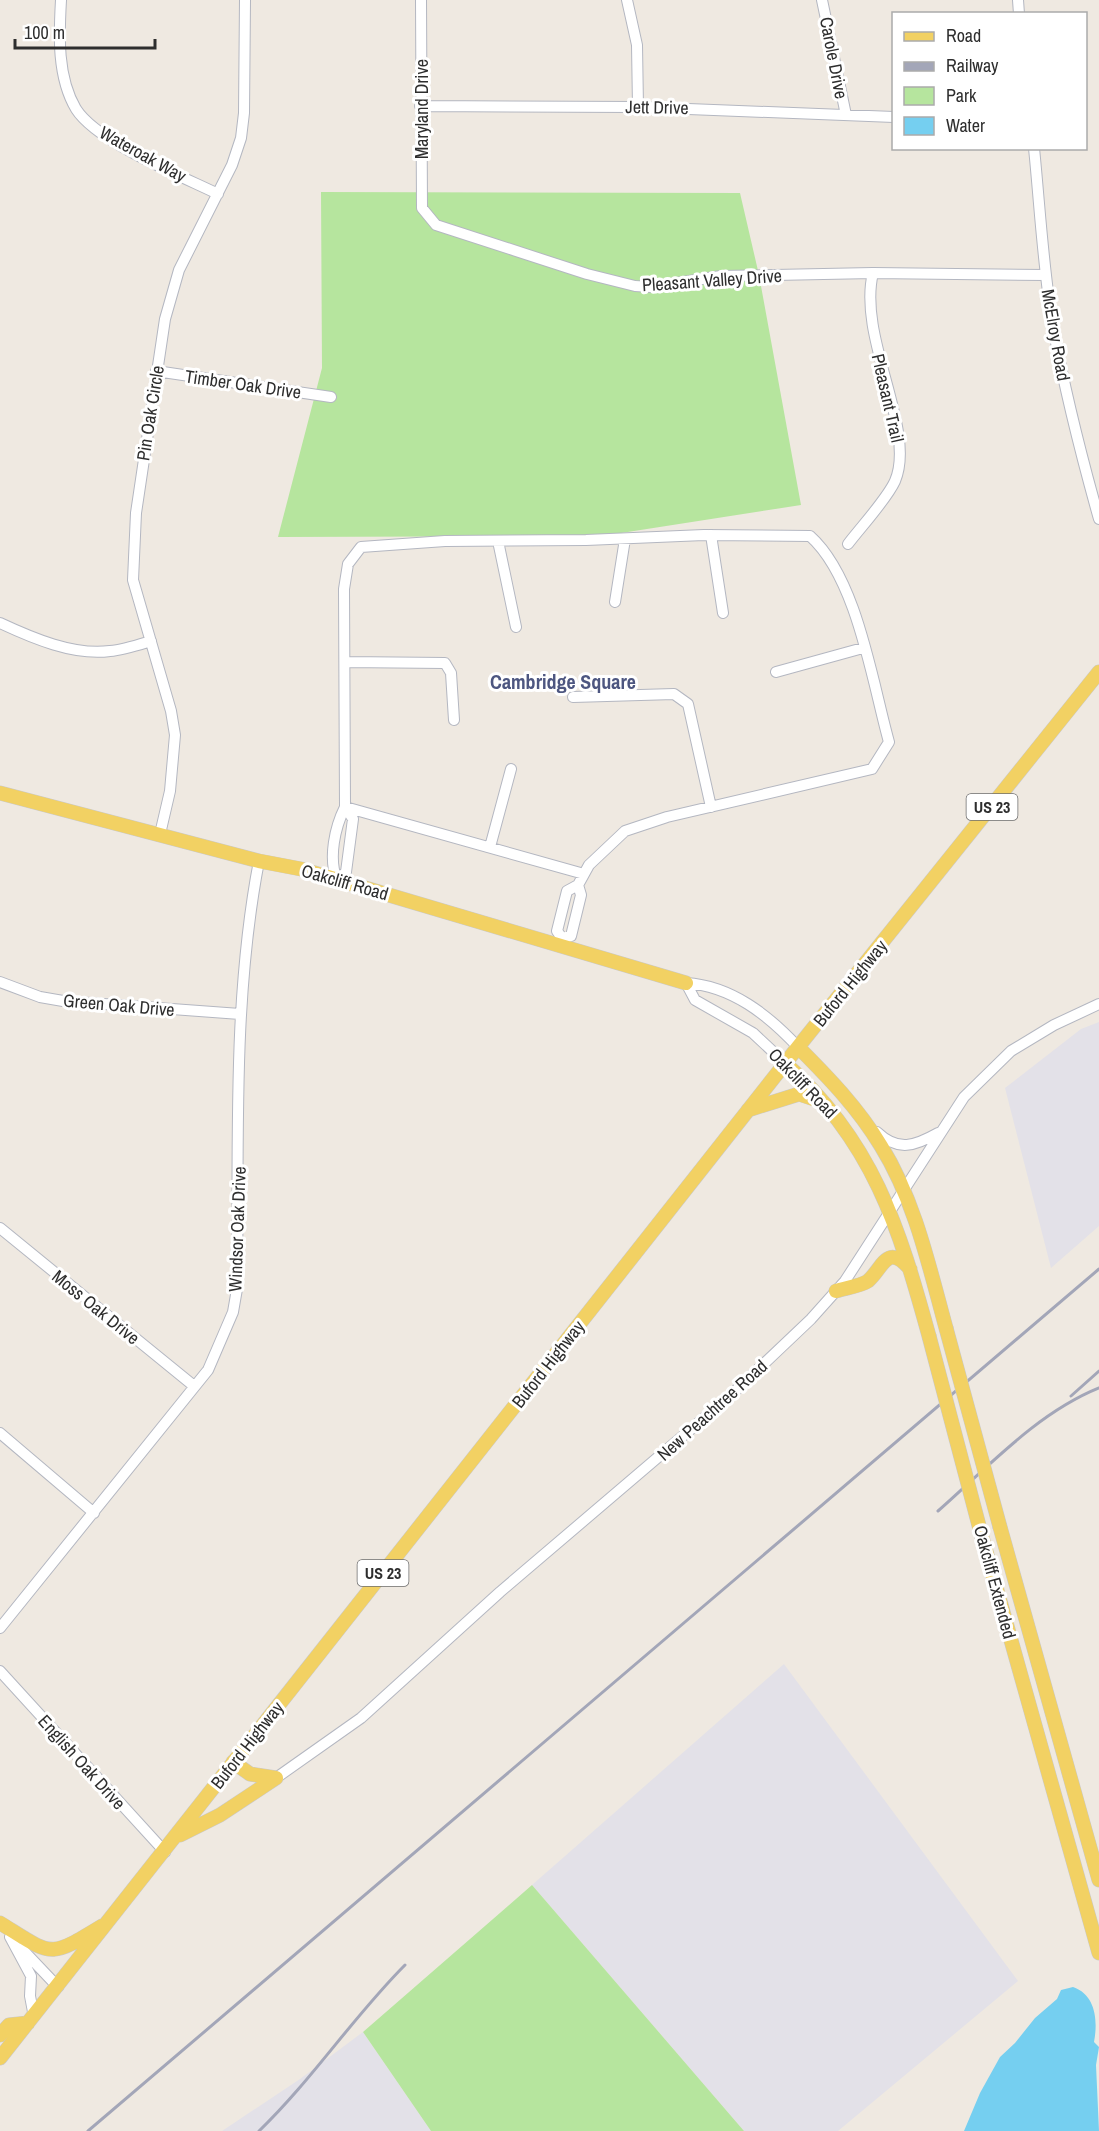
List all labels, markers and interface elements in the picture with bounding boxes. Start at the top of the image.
scale bar [15,12,154,50]
legend [892,12,1087,150]
street label: Carole Drive [814,15,854,101]
text: 100 m [24,20,65,45]
text: Road [946,23,981,48]
text: Railway [946,53,999,78]
street label: Maryland Drive [409,59,434,159]
text: Park [946,83,977,108]
street label: Jett Drive [625,94,689,120]
text: Water [946,113,985,138]
street label: Wateroak Way [95,120,191,188]
street label: Pleasant Valley Drive [641,263,783,297]
street label: McElroy Road [1036,287,1076,383]
street label: Pleasant Trail [866,351,910,445]
street label: Timber Oak Drive [183,363,303,405]
street label: Pin Oak Circle [130,364,170,462]
district label: Cambridge Square [490,668,636,695]
road number: US 23 [966,794,1018,820]
street label: Oakcliff Road [299,858,391,906]
street label: Buford Highway [807,934,893,1032]
street label: Green Oak Drive [62,988,176,1022]
street label: Oakcliff Road [763,1042,843,1124]
street label: Windsor Oak Drive [222,1166,252,1292]
street label: Moss Oak Drive [47,1264,145,1350]
street label: Buford Highway [506,1314,591,1413]
street label: New Peachtree Road [652,1354,772,1466]
street label: Oakcliff Extended [968,1523,1022,1641]
road number: US 23 [358,1560,409,1586]
street label: Buford Highway [205,1695,290,1794]
street label: English Oak Drive [33,1709,131,1815]

